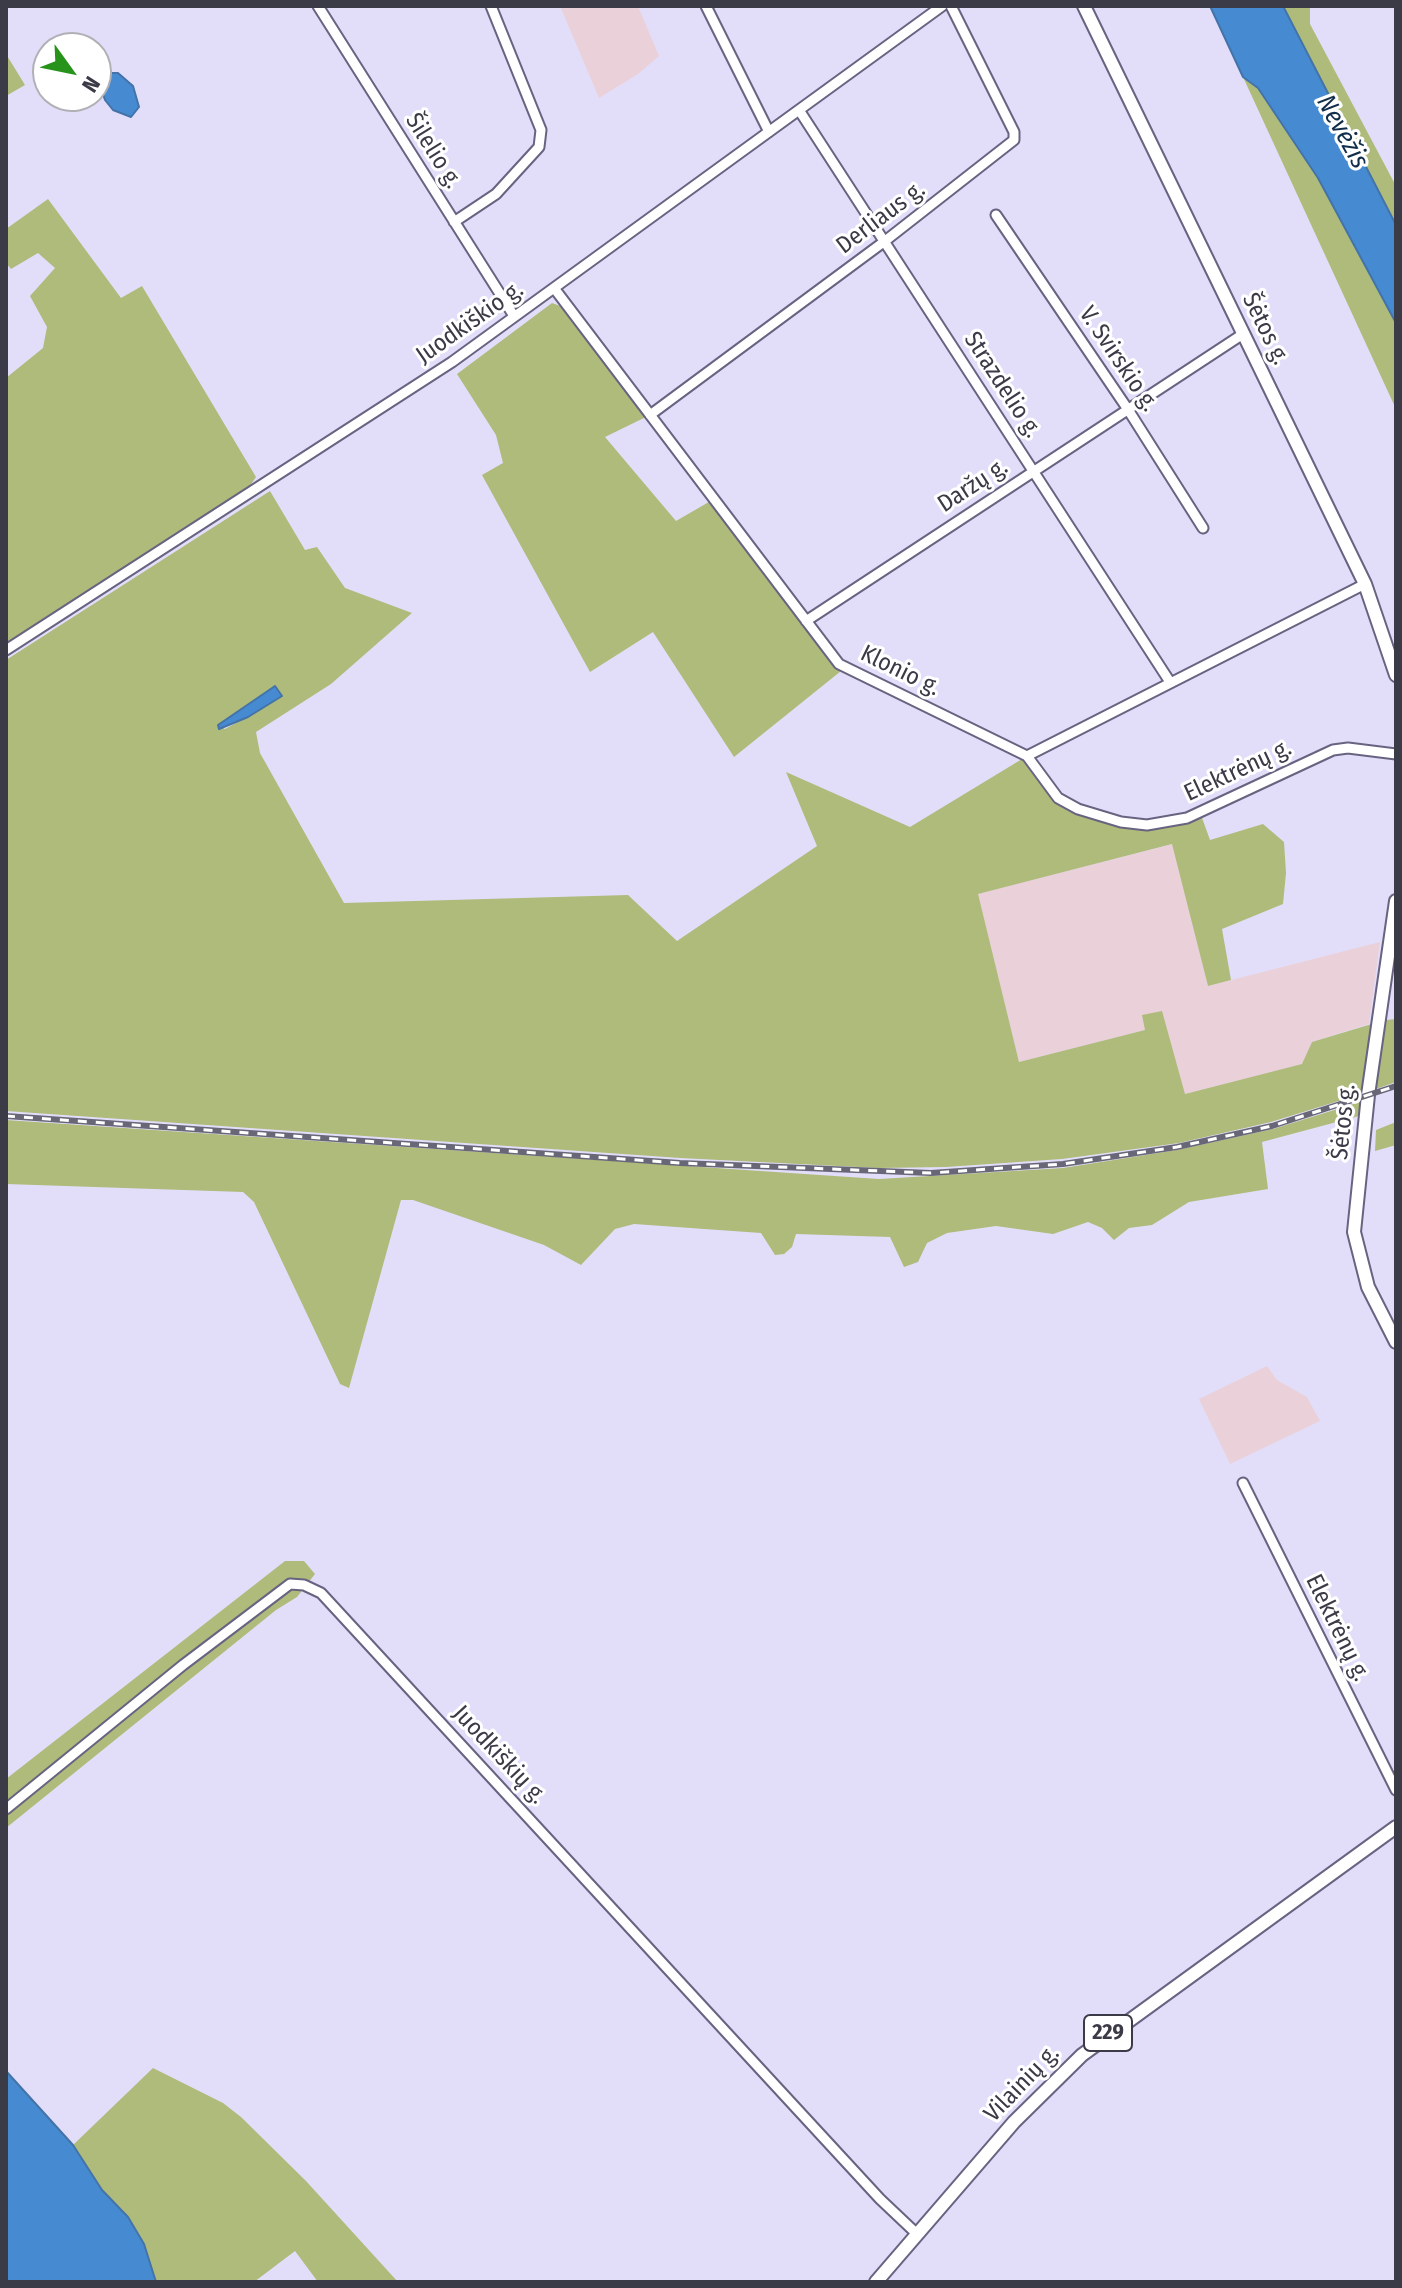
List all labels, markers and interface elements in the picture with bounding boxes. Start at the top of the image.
north arrow [32,32,112,112]
text: N [76,71,106,97]
water label: Nevėžis [1309,90,1375,174]
street label: Šilelio g. [399,108,467,194]
street label: Derliaus g. [831,175,931,261]
street label: Juodkiškio g. [411,276,529,370]
street label: Šėtos g. [1235,288,1295,370]
street label: V. Svirskio g. [1072,301,1164,417]
street label: Strazdelio g. [957,327,1047,443]
street label: Daržų g. [933,453,1013,519]
street label: Klonio g. [856,639,944,703]
street label: Elektrėnų g. [1180,734,1296,808]
street label: Šėtos g. [1326,1083,1362,1161]
street label: Elektrėnų g. [1299,1570,1375,1686]
street label: Juodkiškių g. [446,1700,552,1810]
road number: 229 [1084,2015,1132,2051]
street label: Vilainių g. [978,2040,1066,2128]

